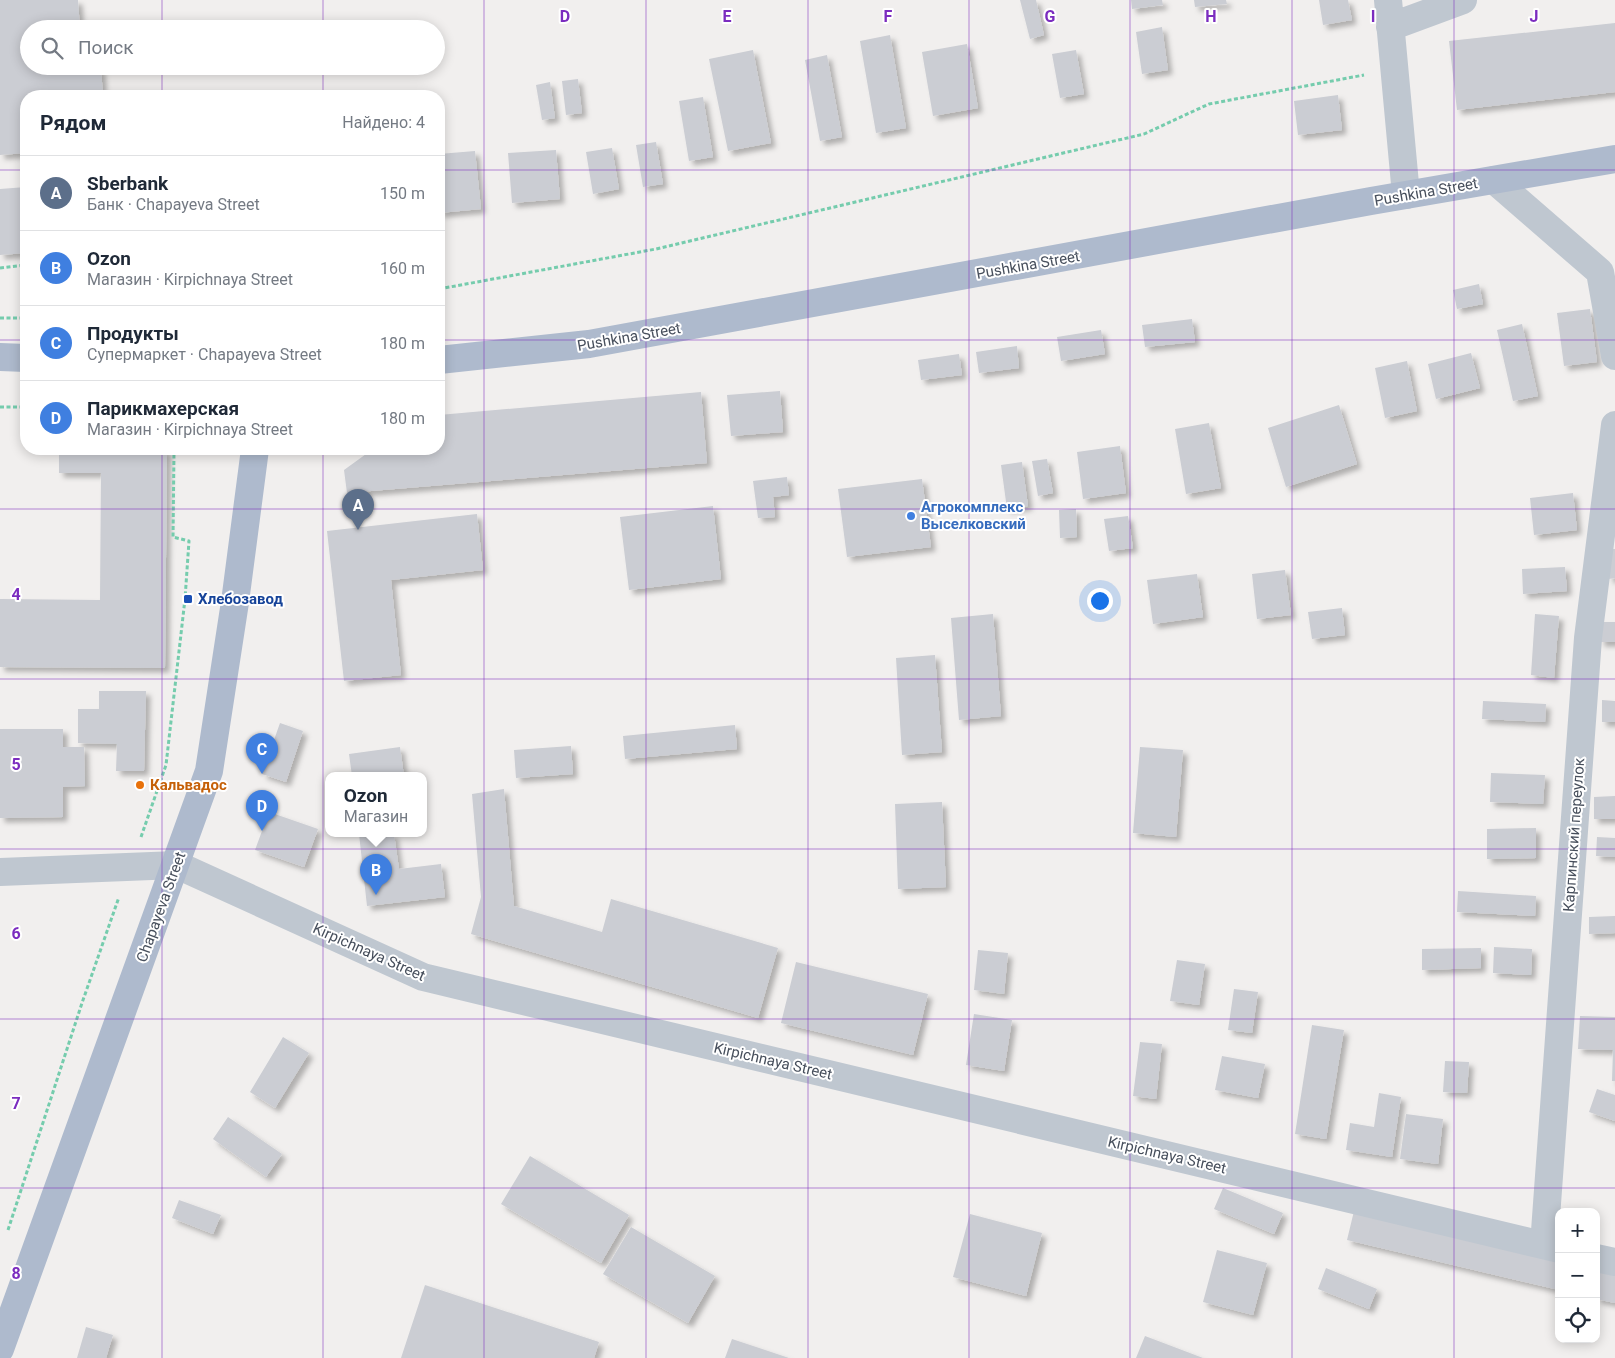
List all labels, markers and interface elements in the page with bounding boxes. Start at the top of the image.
text: D [560,7,570,26]
text: E [723,7,732,26]
text: F [884,7,893,26]
text: G [1045,7,1056,26]
text: H [1205,7,1217,26]
text: I [1371,7,1375,26]
text: J [1530,7,1538,26]
search box [20,20,445,75]
icon: search [38,34,66,62]
text: Поиск [78,36,134,59]
text: Рядом [40,111,106,135]
text: Найдено: 4 [342,113,425,132]
text: Sberbank [87,172,168,195]
street label: Pushkina Street [1373,174,1479,210]
text: A [51,184,61,203]
text: 150 m [380,184,425,203]
text: Банк · Chapayeva Street [87,195,260,214]
text: Ozon [87,247,131,270]
street label: Pushkina Street [975,247,1081,283]
text: B [51,259,61,278]
text: 160 m [380,259,425,278]
text: Магазин · Kirpichnaya Street [87,270,293,289]
street label: Pushkina Street [576,319,682,355]
text: Продукты [87,322,179,345]
text: C [51,334,61,353]
text: 180 m [380,334,425,353]
text: Супермаркет · Chapayeva Street [87,345,322,364]
text: Парикмахерская [87,397,239,420]
text: D [51,409,61,428]
text: 180 m [380,409,425,428]
text: Магазин · Kirpichnaya Street [87,420,293,439]
pin: A [342,489,374,530]
place label: Агрокомплекс Выселковский [921,498,1026,533]
marker: Агрокомплекс Выселковский [905,510,917,522]
text: 4 [11,585,21,604]
your location [1087,588,1113,614]
place label: Хлебозавод [198,590,283,608]
marker: Хлебозавод [182,593,194,605]
pin: C [246,733,278,774]
text: 5 [11,755,21,774]
street label: Карпинский переулок [1560,757,1588,913]
popup [325,772,427,837]
place label: Кальвадос [150,776,227,794]
marker: Кальвадос [134,779,146,791]
text: Ozon [344,784,388,807]
pin: D [246,790,278,831]
text: Магазин [344,807,408,826]
street label: Chapayeva Street [133,849,189,965]
pin: B [360,854,392,895]
street label: Kirpichnaya Street [310,919,428,985]
text: 6 [11,924,21,943]
street label: Kirpichnaya Street [712,1039,834,1083]
text: 7 [11,1094,21,1113]
street label: Kirpichnaya Street [1106,1133,1228,1177]
map controls [1555,1208,1600,1343]
button: + [1555,1208,1600,1253]
button: − [1555,1253,1600,1298]
text: 8 [11,1264,21,1283]
button: locate [1555,1298,1600,1343]

